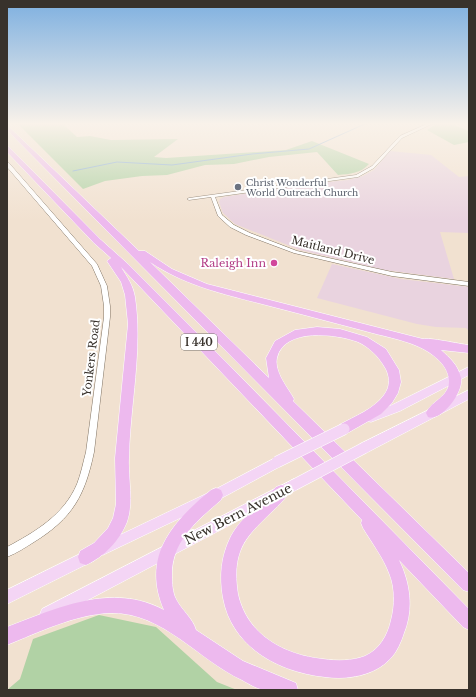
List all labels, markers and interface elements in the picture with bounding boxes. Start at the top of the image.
place label: Christ Wonderful World Outreach Church [245,177,358,198]
marker: Christ Wonderful World Outreach Church [233,182,243,192]
street label: Maitland Drive [290,233,376,267]
place label: Raleigh Inn [201,256,266,270]
marker: Raleigh Inn [269,258,279,268]
street label: Yonkers Road [79,318,103,398]
road number: I 440 [181,334,217,350]
street label: New Bern Avenue [181,480,295,548]

